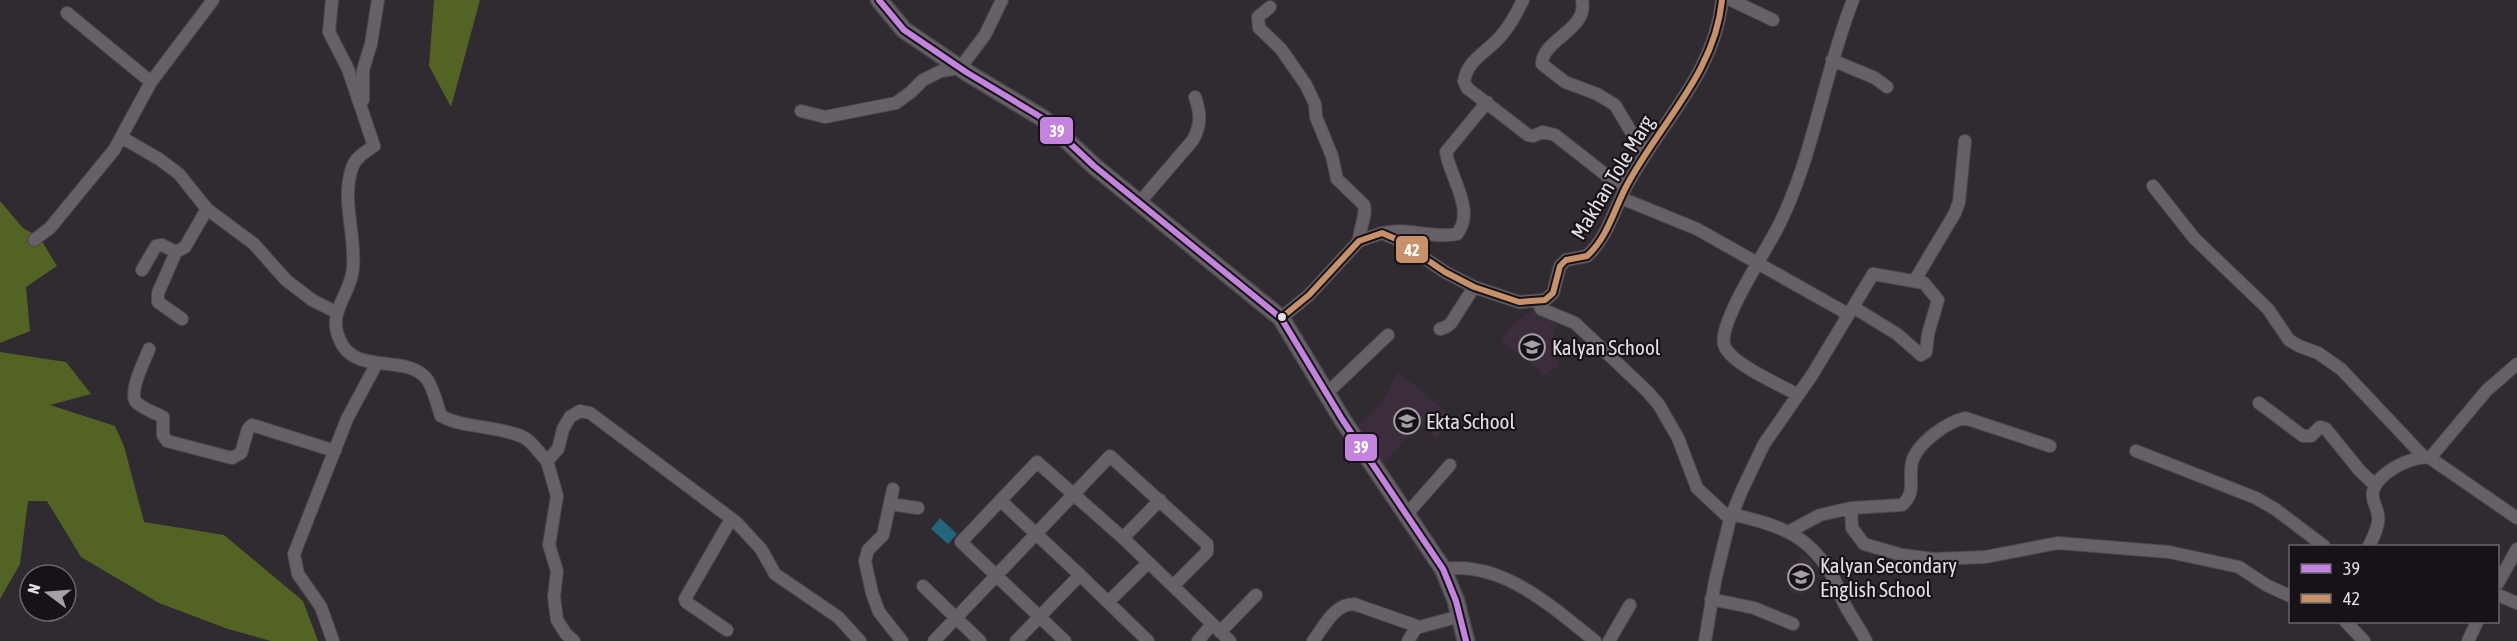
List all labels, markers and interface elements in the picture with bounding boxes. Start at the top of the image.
street label: Makhan Tole Marg [1566,111,1658,243]
line badge: 39 [1039,116,1074,145]
text: 39 [1049,122,1065,140]
line badge: 42 [1395,235,1429,264]
text: 42 [1403,241,1420,259]
unlabelled marker [1276,311,1288,323]
school or university icon: Kalyan School [1517,332,1547,362]
place label: Kalyan School [1552,335,1661,359]
school or university icon: Ekta School [1392,406,1422,436]
place label: Ekta School [1426,409,1515,433]
line badge: 39 [1344,433,1378,462]
text: 39 [1353,438,1369,456]
legend [2289,545,2499,623]
place label: Kalyan Secondary English School [1820,553,1957,601]
text: 39 [2343,558,2360,579]
school or university icon: Kalyan Secondary English School [1786,562,1816,592]
north arrow [18,563,78,623]
text: N [24,582,44,596]
text: 42 [2343,588,2360,609]

